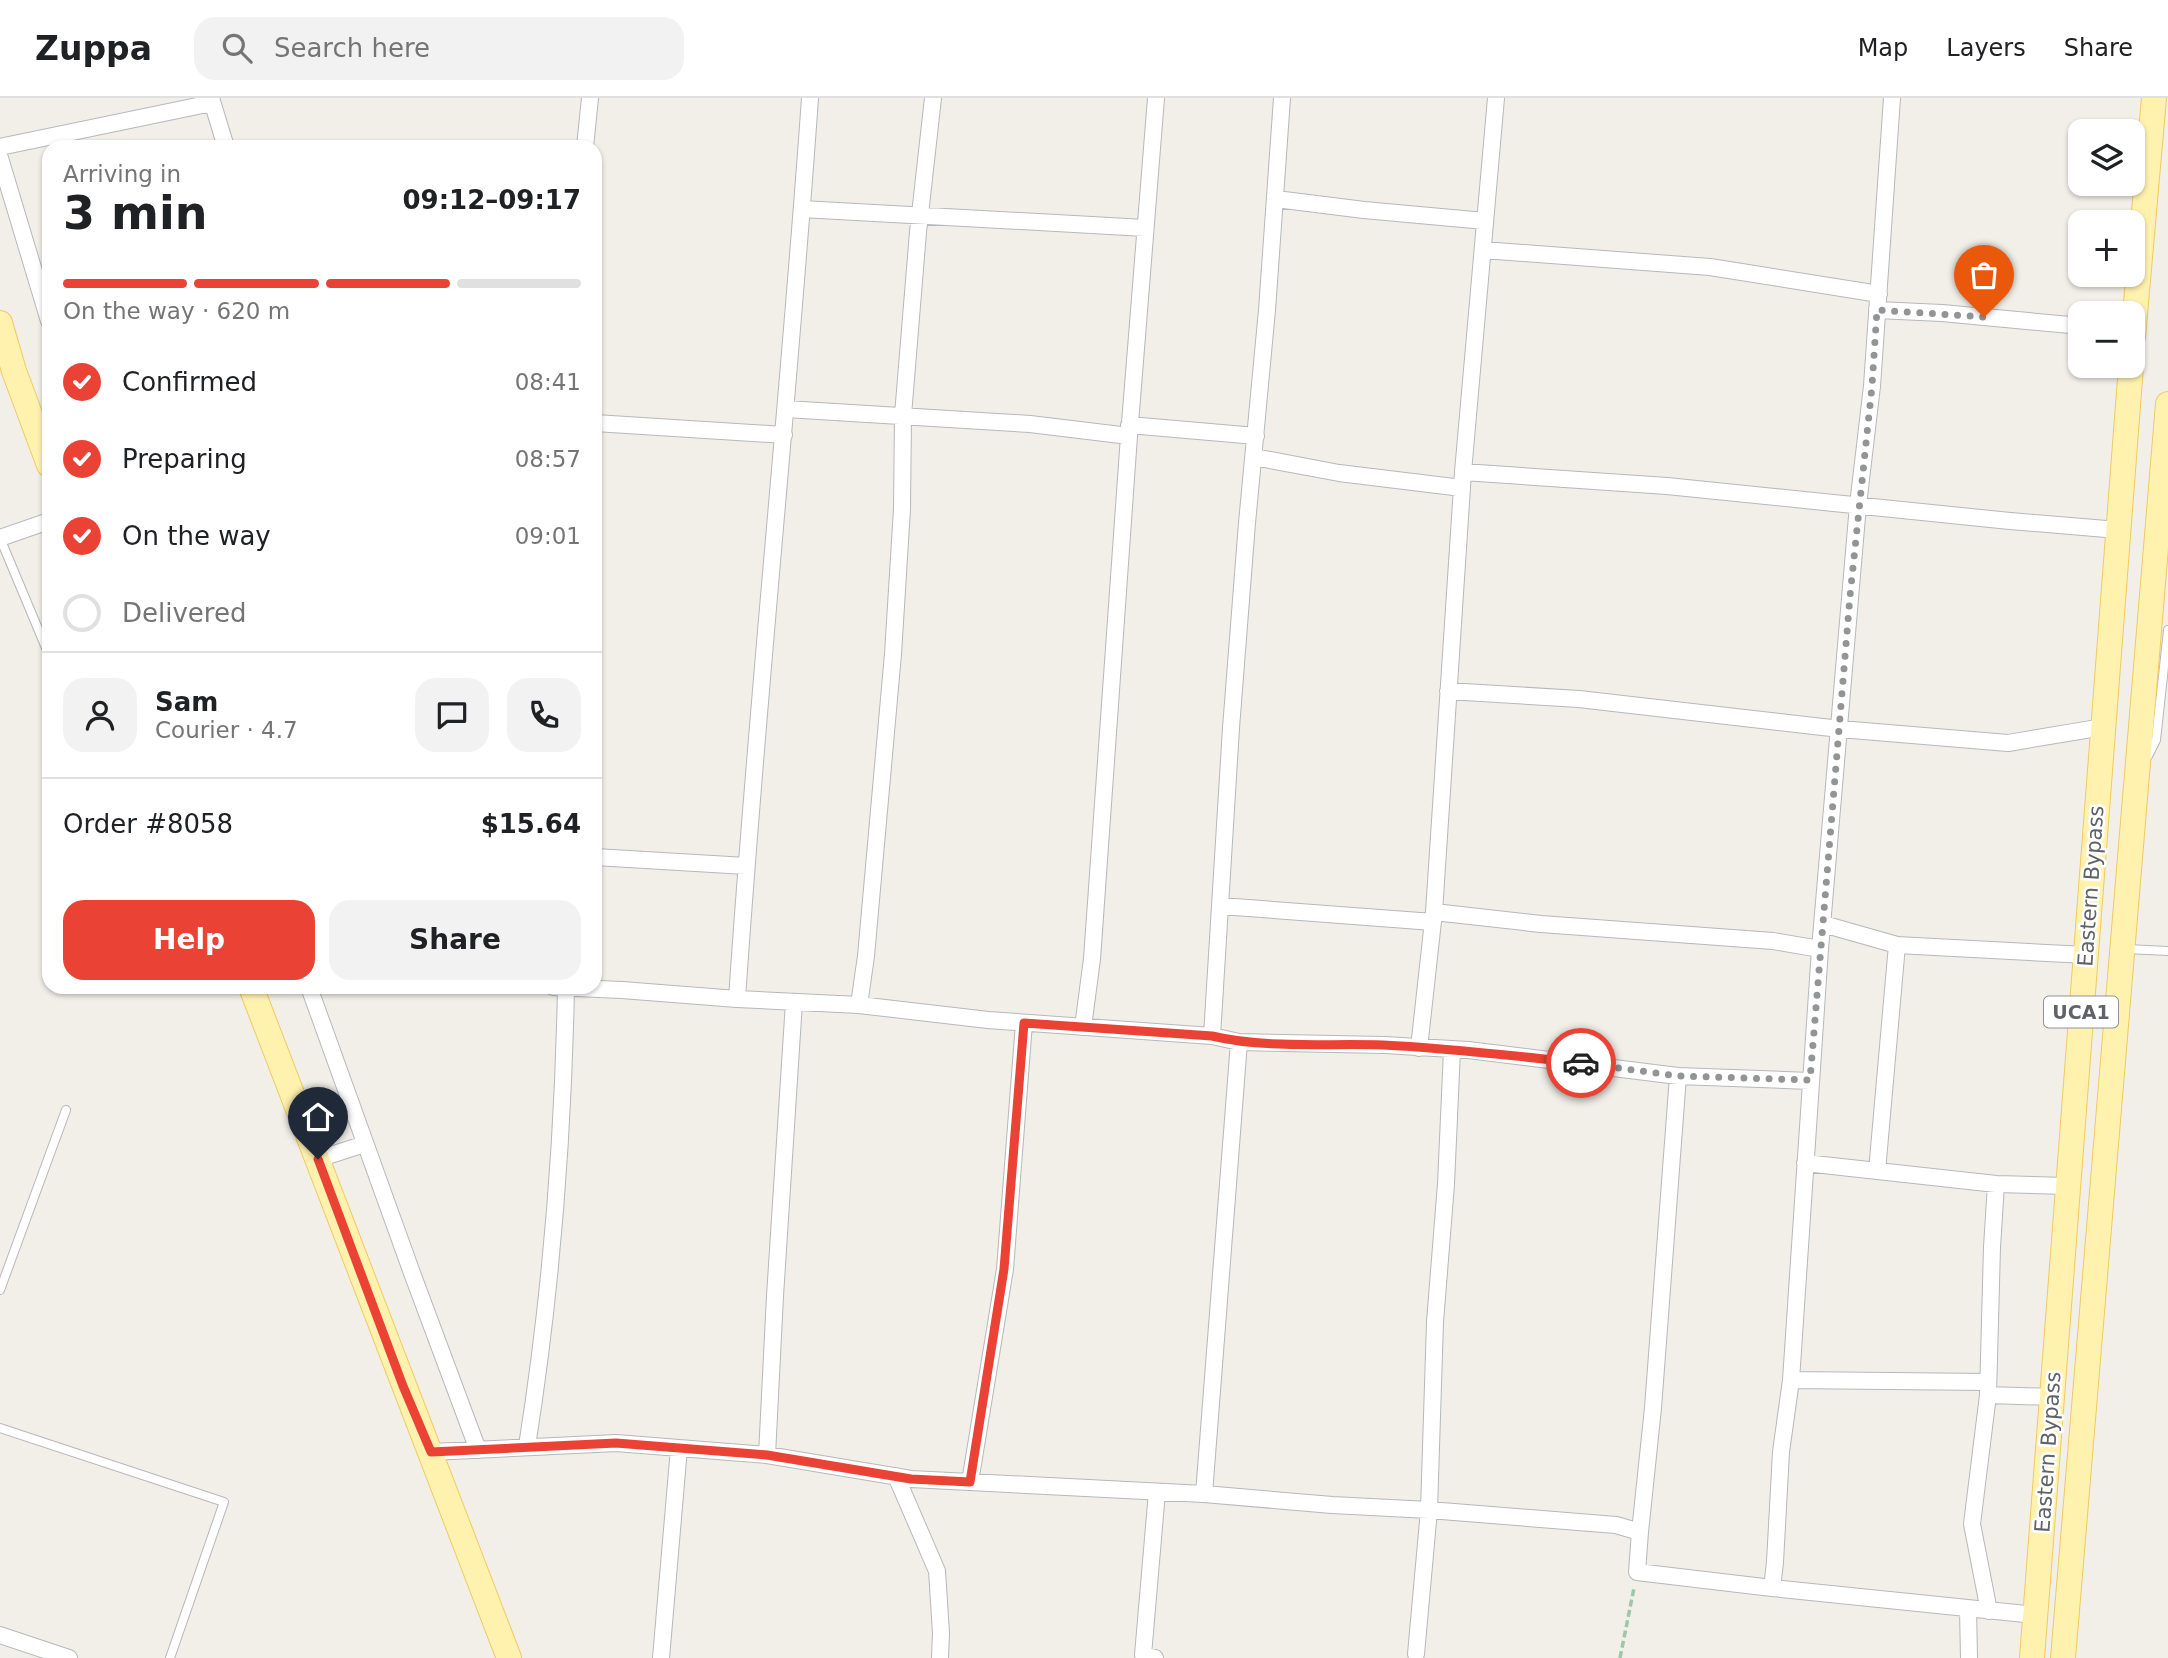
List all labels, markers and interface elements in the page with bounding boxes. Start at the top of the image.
search box [194,17,684,80]
text: Zuppa [35,29,152,68]
icon: search [218,29,256,67]
text: Search here [274,33,430,63]
text: Map [1858,34,1908,62]
text: Layers [1946,34,2026,62]
text: Share [2064,34,2133,62]
map controls [2068,119,2145,378]
button: layers [2068,119,2145,196]
text: Arriving in [63,161,181,187]
text: 09:12–09:17 [402,185,581,215]
text: 3 min [63,186,207,240]
button: + [2068,210,2145,287]
pin [1954,245,2014,317]
icon: bag [1965,256,2003,294]
text: On the way · 620 m [63,298,290,324]
button: − [2068,301,2145,378]
icon: check [63,363,101,401]
text: Confirmed [122,367,257,397]
text: 08:41 [515,369,581,395]
icon: check [63,440,101,478]
text: Preparing [122,444,247,474]
text: 08:57 [515,446,581,472]
icon: check [63,517,101,555]
text: On the way [122,521,271,551]
text: 09:01 [515,523,581,549]
text: Delivered [122,598,246,628]
button: person [63,678,137,752]
button: chat [415,678,489,752]
button: phone [507,678,581,752]
text: Sam [155,687,218,717]
text: Courier · 4.7 [155,717,298,743]
street label: Eastern Bypass [2073,805,2109,967]
text: Order #8058 [63,809,233,839]
text: $15.64 [481,809,581,839]
button: Help [63,900,315,980]
button: Share [329,900,581,980]
road number: UCA1 [2044,996,2118,1028]
courier [1546,1028,1616,1098]
icon: car [1562,1044,1600,1082]
pin [288,1087,348,1159]
icon: home [299,1098,337,1136]
street label: Eastern Bypass [2030,1371,2066,1533]

